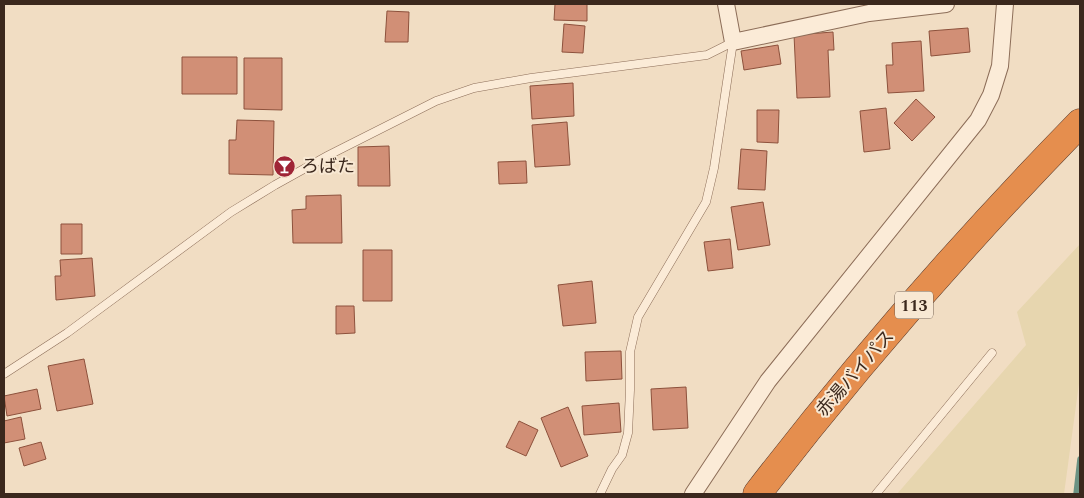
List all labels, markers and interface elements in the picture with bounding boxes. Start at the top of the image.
place label: ろばた [301,153,355,180]
bar icon: ろばた [273,154,297,178]
road number: 113 [895,292,933,318]
street label: 赤湯バイパス [810,324,901,423]

